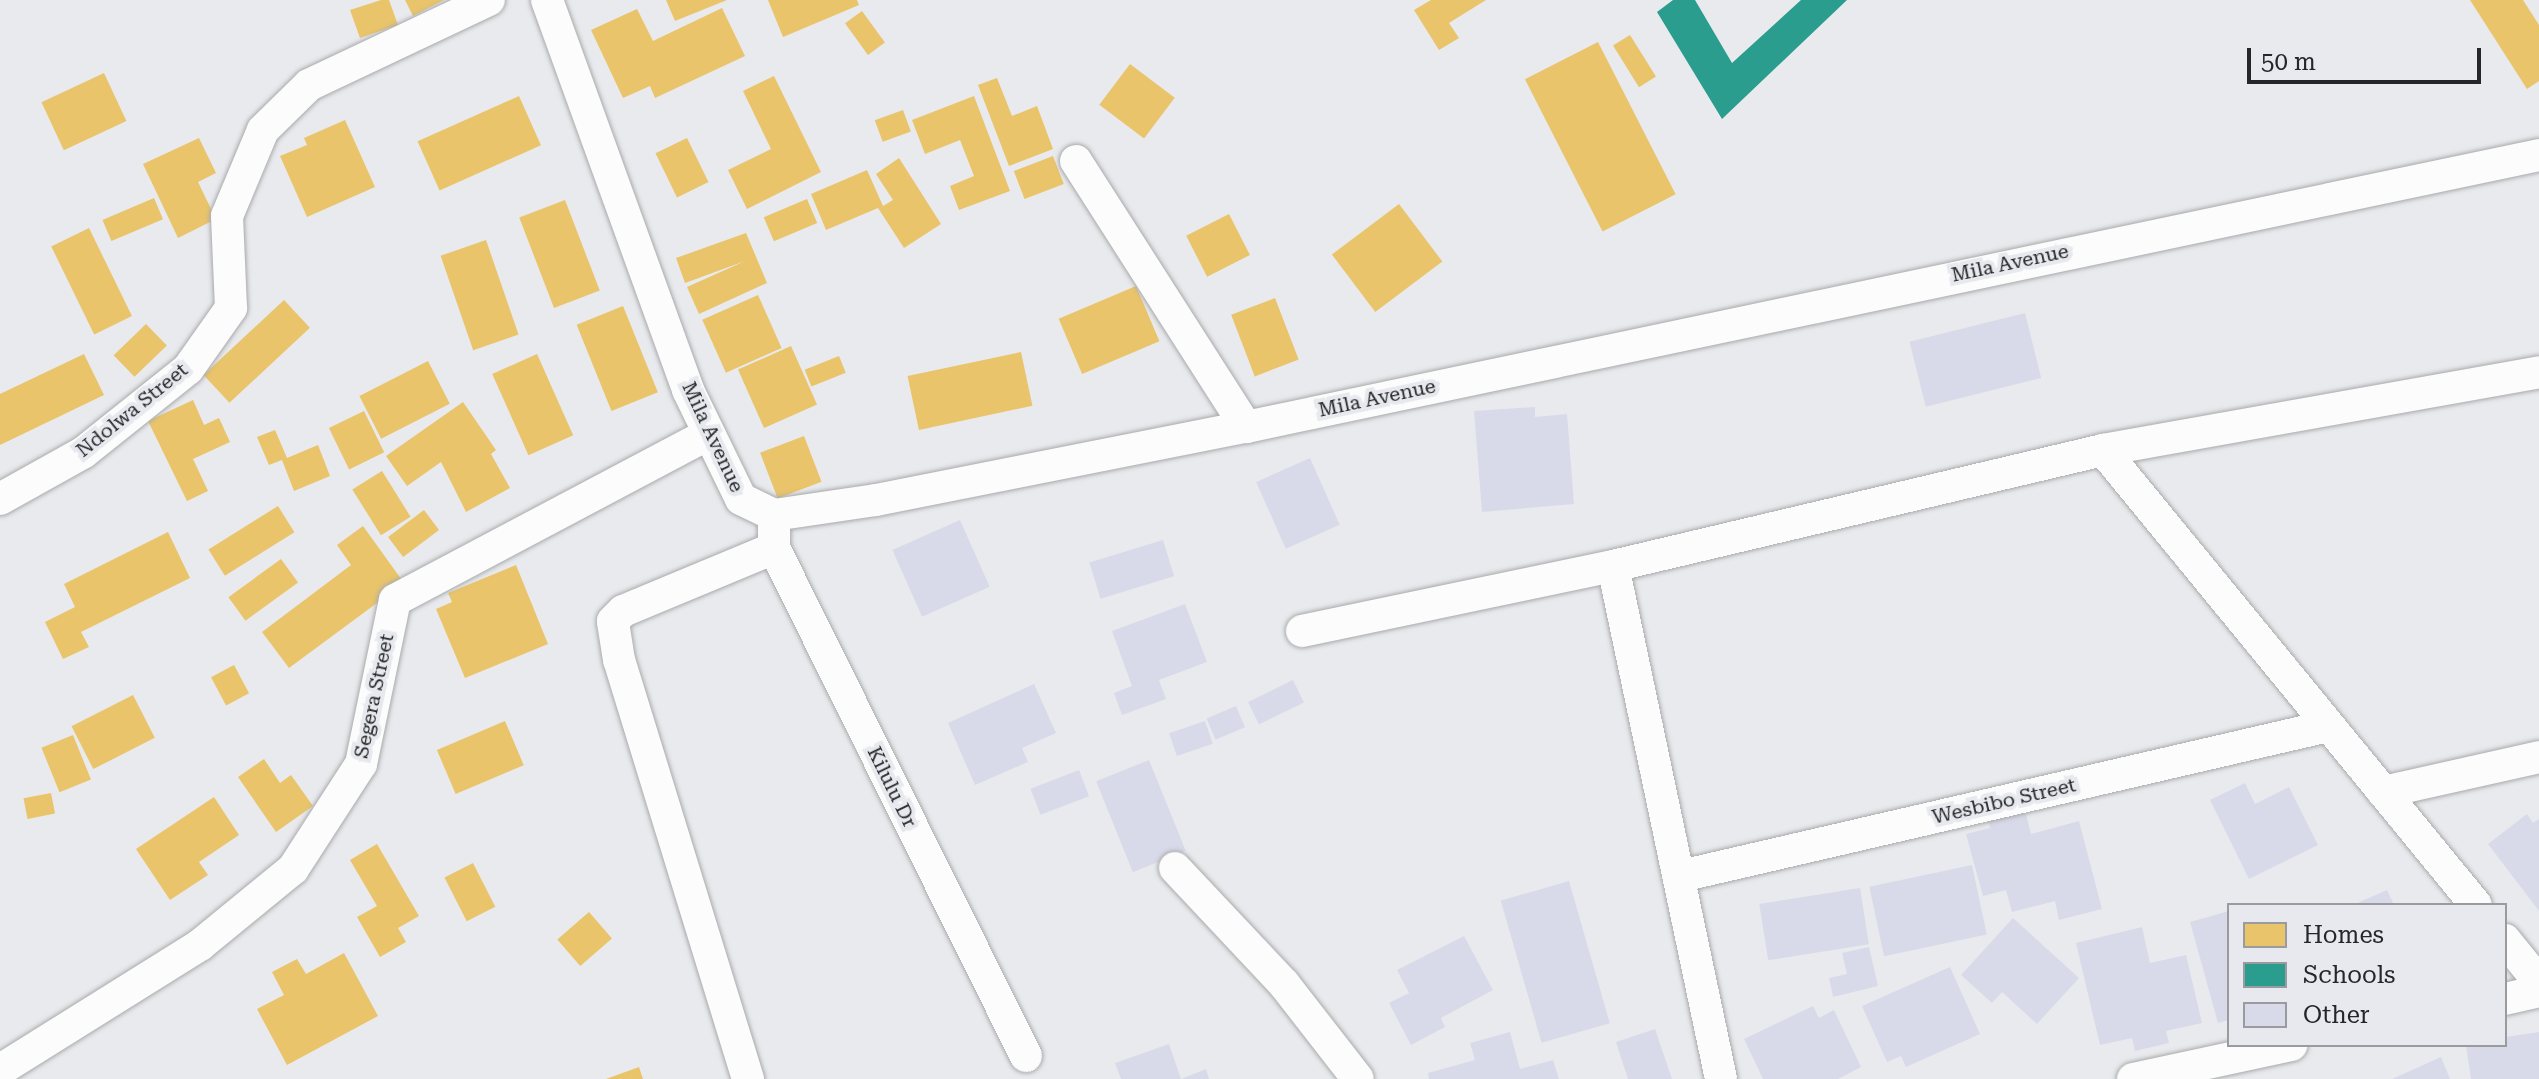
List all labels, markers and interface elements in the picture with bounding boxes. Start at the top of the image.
scale bar [2251,32,2485,82]
text: 50 m [2261,48,2316,76]
street label: Mila Avenue [1949,239,2071,287]
street label: Ndolwa Street [71,358,193,462]
street label: Mila Avenue [1316,374,1438,422]
street label: Mila Avenue [677,378,749,496]
street label: Segera Street [349,632,399,760]
street label: Kilulu Dr [862,743,922,831]
street label: Wesbibo Street [1930,773,2078,829]
legend [2227,903,2507,1047]
text: Homes [2303,921,2384,949]
text: Schools [2303,961,2396,989]
text: Other [2303,1001,2370,1029]

